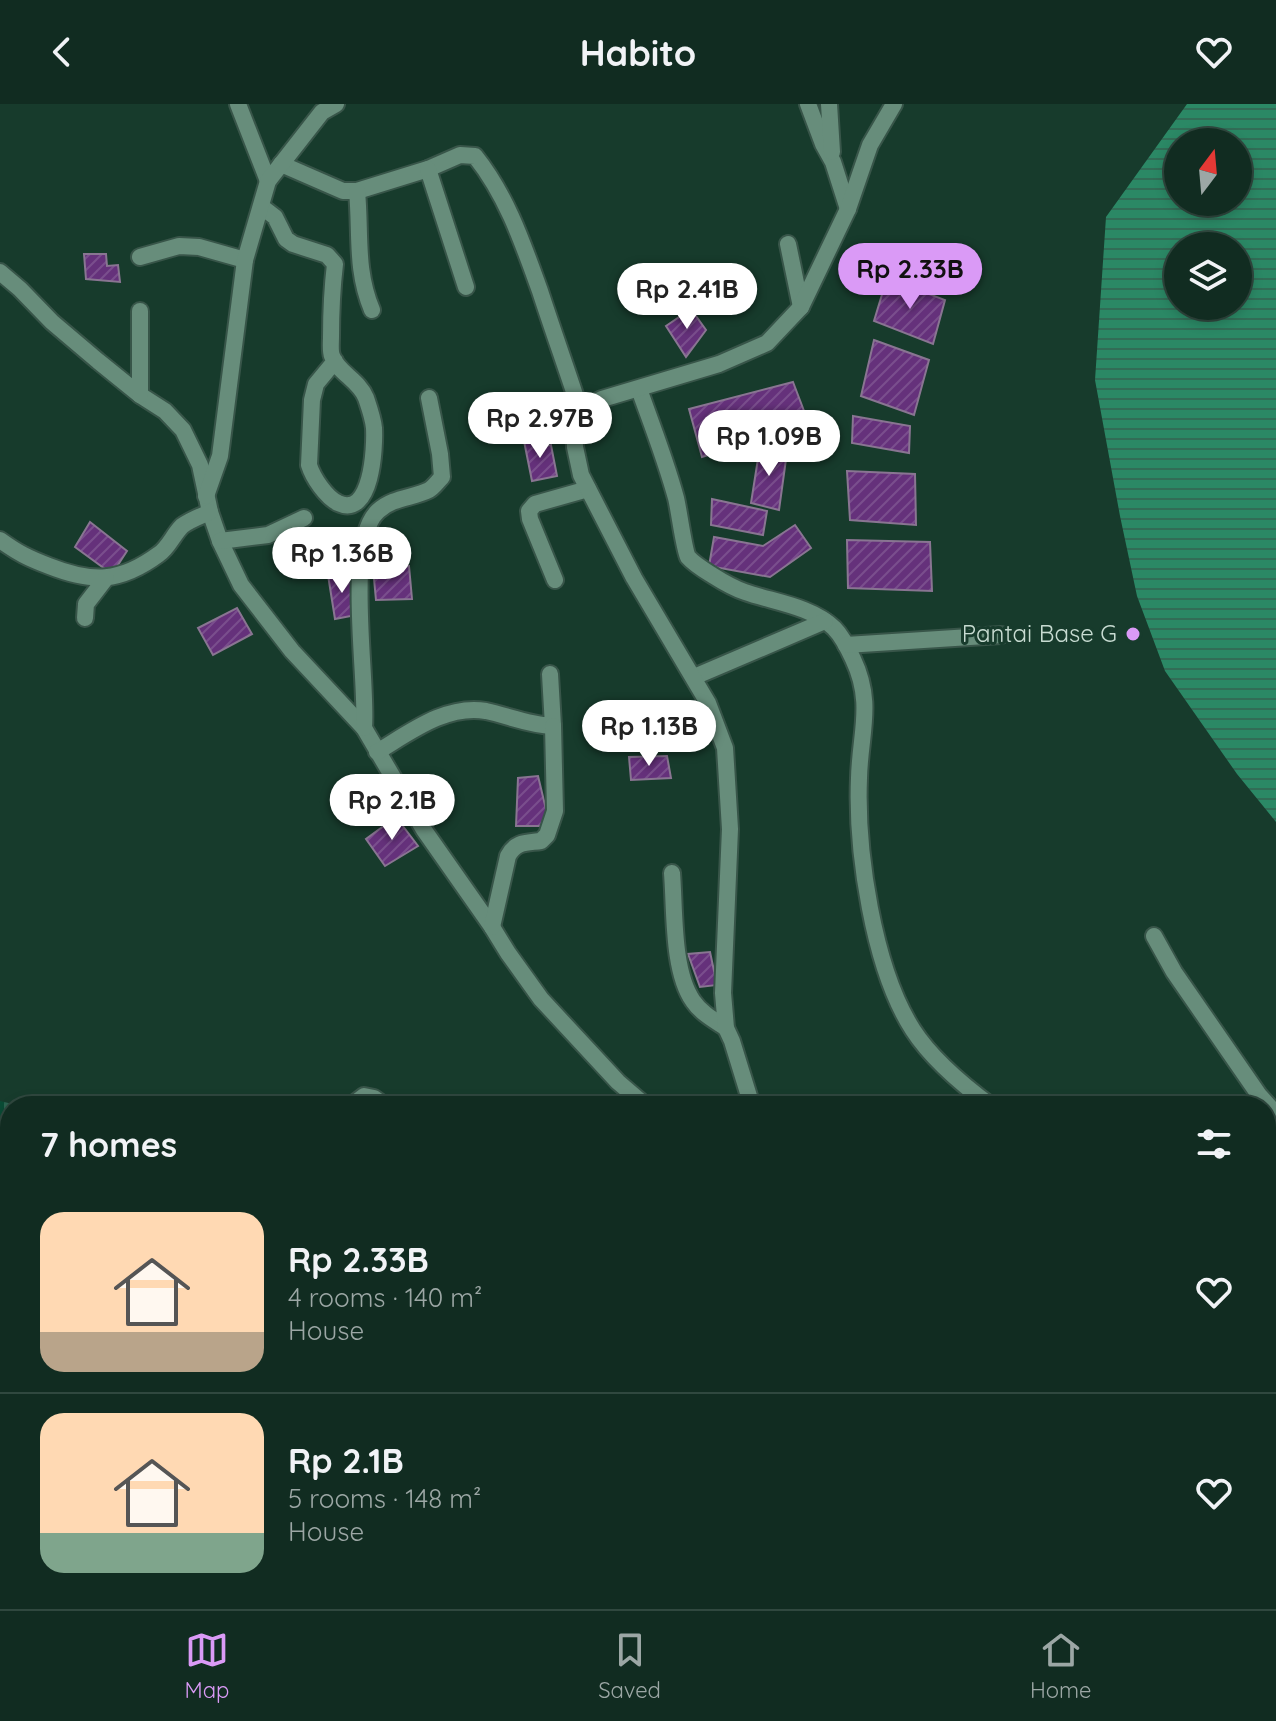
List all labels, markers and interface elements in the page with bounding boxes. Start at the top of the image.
icon: back [40,30,84,74]
text: Habito [580,30,696,75]
icon: heart [1192,30,1236,74]
north arrow [1164,128,1252,216]
map controls [1164,128,1252,320]
button: layers [1164,232,1252,320]
pin: Rp 2.33B [827,243,993,311]
text: Rp 2.33B [856,252,964,285]
pin: Rp 2.41B [604,263,770,331]
text: Rp 2.41B [635,272,739,305]
pin: Rp 2.97B [457,392,623,460]
text: Rp 2.97B [486,401,594,434]
pin: Rp 1.09B [686,410,852,478]
text: Rp 1.09B [716,419,822,452]
pin: Rp 1.36B [259,527,425,595]
text: Rp 1.36B [290,536,394,569]
place label: Pantai Base G [962,618,1117,648]
marker: Pantai Base G [1124,625,1142,643]
pin: Rp 1.13B [566,700,732,768]
text: Rp 1.13B [600,709,698,742]
pin: Rp 2.1B [318,774,466,842]
text: Rp 2.1B [348,783,436,816]
icon: filters [1192,1122,1236,1166]
text: 7 homes [40,1123,177,1166]
text: Rp 2.33B [288,1238,429,1281]
icon: home [104,1244,200,1340]
icon: heart [1192,1270,1236,1314]
text: 4 rooms · 140 m² [288,1281,482,1314]
text: House [288,1314,364,1347]
text: Rp 2.1B [288,1439,404,1482]
icon: home [104,1445,200,1541]
icon: heart [1192,1471,1236,1515]
text: 5 rooms · 148 m² [288,1482,481,1515]
text: House [288,1515,364,1548]
tab: Map [184,1628,229,1704]
tab: Saved [598,1628,661,1704]
tab: Home [1030,1628,1092,1704]

